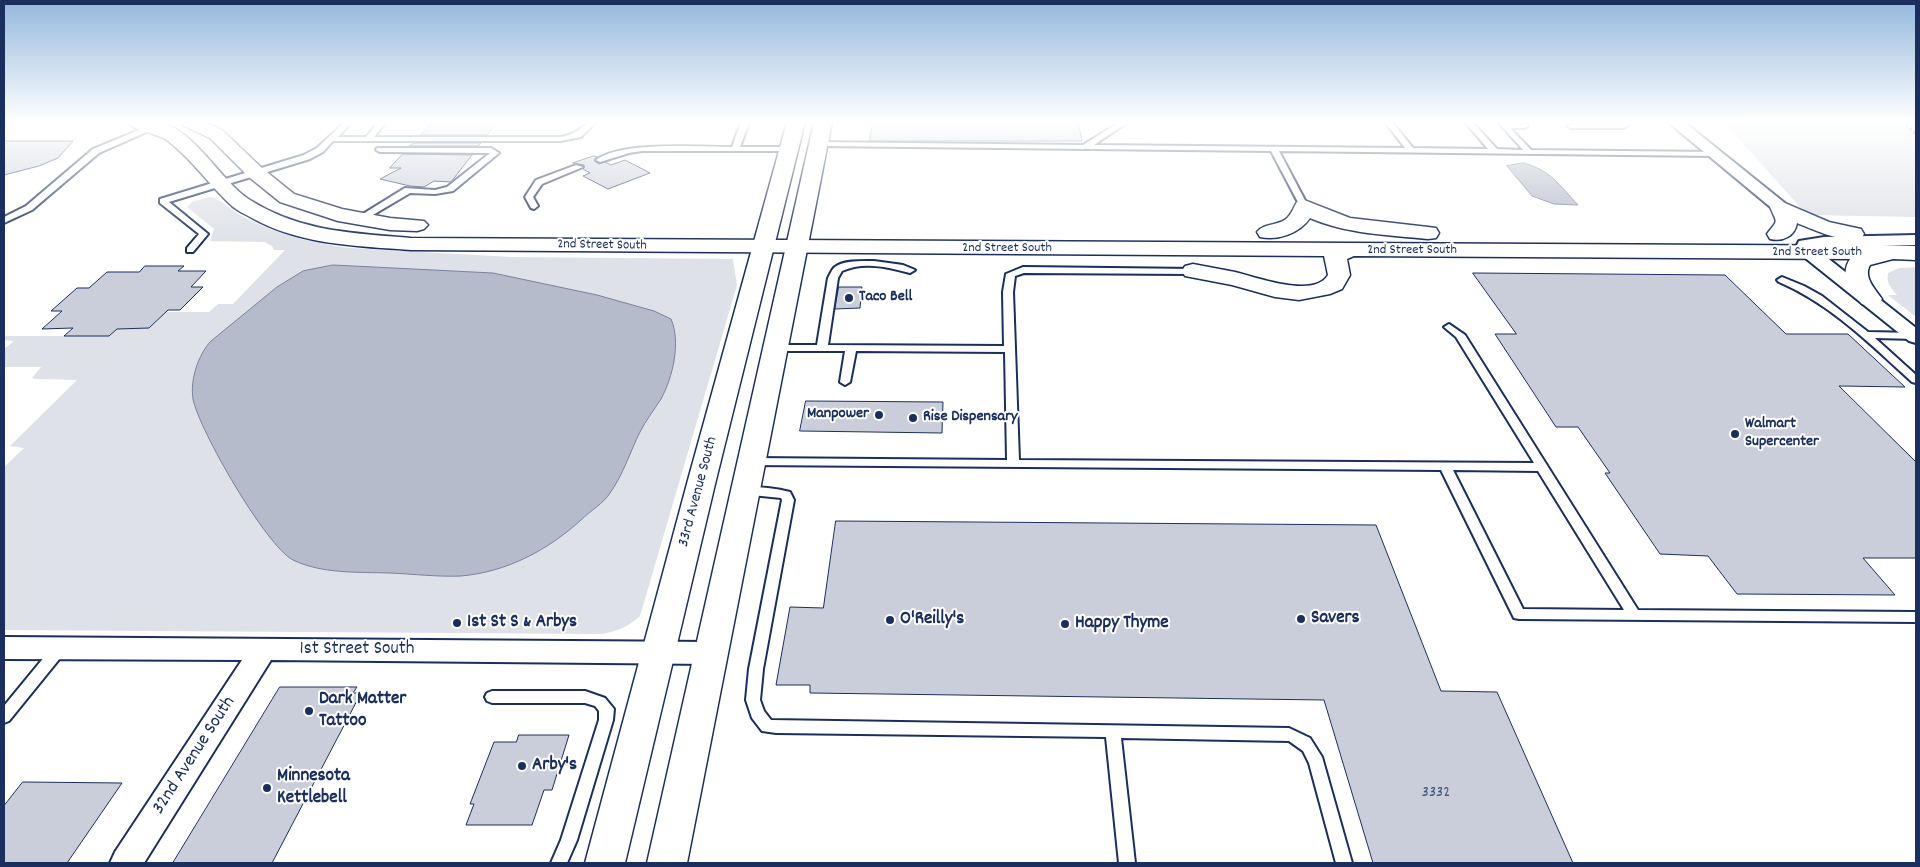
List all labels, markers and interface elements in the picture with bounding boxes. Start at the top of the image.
street label: 2nd Street South [557,237,647,255]
street label: 2nd Street South [962,241,1052,257]
street label: 2nd Street South [1367,243,1457,259]
street label: 2nd Street South [1772,245,1862,261]
place label: Taco Bell [859,288,912,308]
marker: Taco Bell [843,292,855,304]
place label: Manpower [807,405,869,425]
place label: Rise Dispensary [923,408,1018,428]
marker: Manpower [873,409,885,421]
marker: Rise Dispensary [907,412,919,424]
place label: Walmart Supercenter [1745,415,1819,453]
marker: Walmart Supercenter [1729,428,1741,440]
street label: 33rd Avenue South [675,435,723,549]
place label: Savers [1311,608,1360,630]
place label: O'Reilly's [900,609,964,631]
place label: 1st St S & Arbys [467,612,577,634]
place label: Happy Thyme [1075,613,1169,635]
marker: Savers [1295,613,1307,625]
marker: O'Reilly's [884,614,896,626]
marker: 1st St S & Arbys [451,617,463,629]
marker: Happy Thyme [1059,618,1071,630]
street label: 1st Street South [300,639,414,661]
place label: Dark Matter Tattoo [319,689,406,733]
street label: 32nd Avenue South [148,693,242,819]
marker: Dark Matter Tattoo [303,705,315,717]
place label: Arby's [532,755,577,777]
marker: Arby's [516,760,528,772]
place label: Minnesota Kettlebell [277,766,350,810]
marker: Minnesota Kettlebell [261,782,273,794]
house number: 3332 [1422,784,1450,804]

